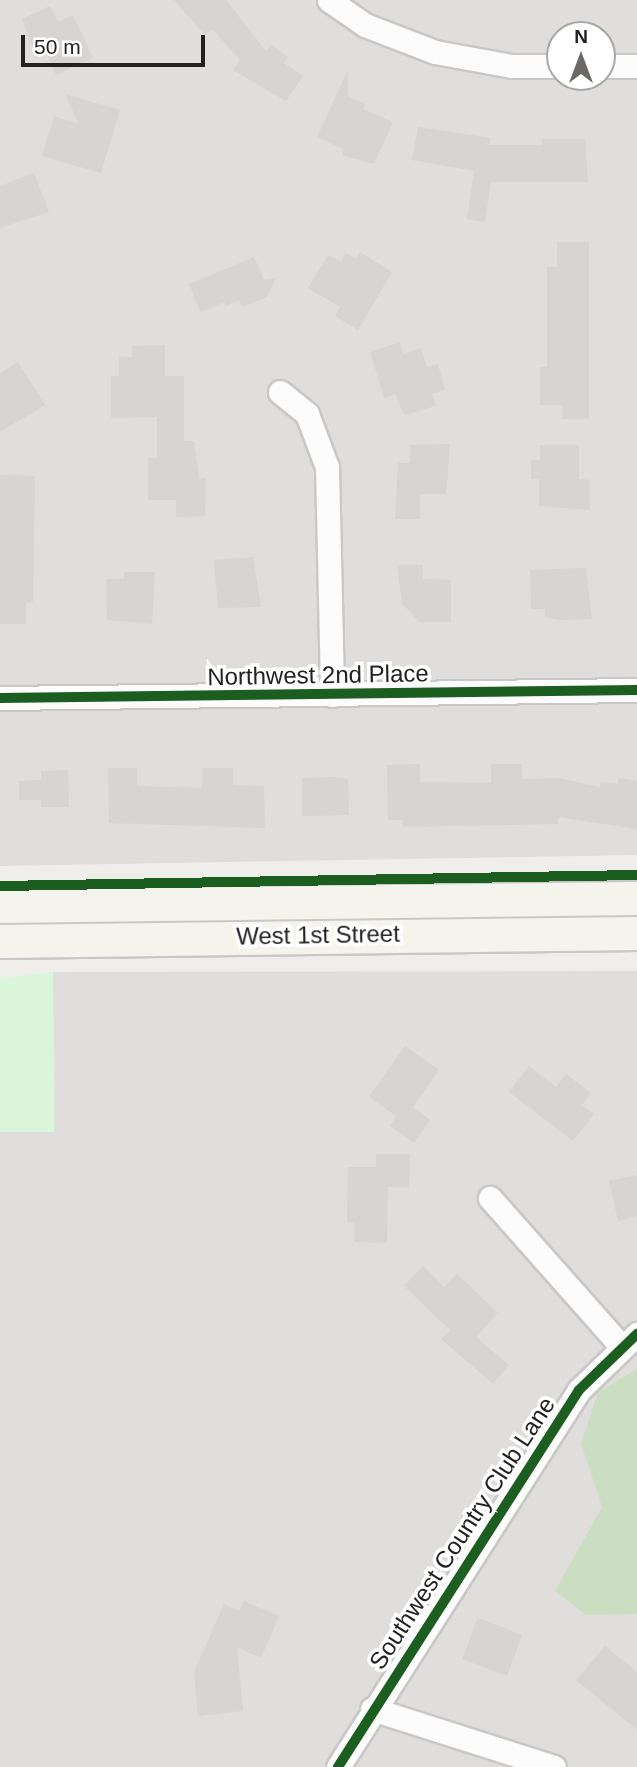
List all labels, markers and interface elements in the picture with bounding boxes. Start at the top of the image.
scale bar [24,21,208,65]
north arrow [546,21,616,91]
text: N [574,26,588,47]
text: 50 m [34,35,81,58]
street label: Northwest 2nd Place [207,659,429,691]
street label: West 1st Street [236,919,400,951]
street label: Southwest Country Club Lane [363,1391,561,1675]

